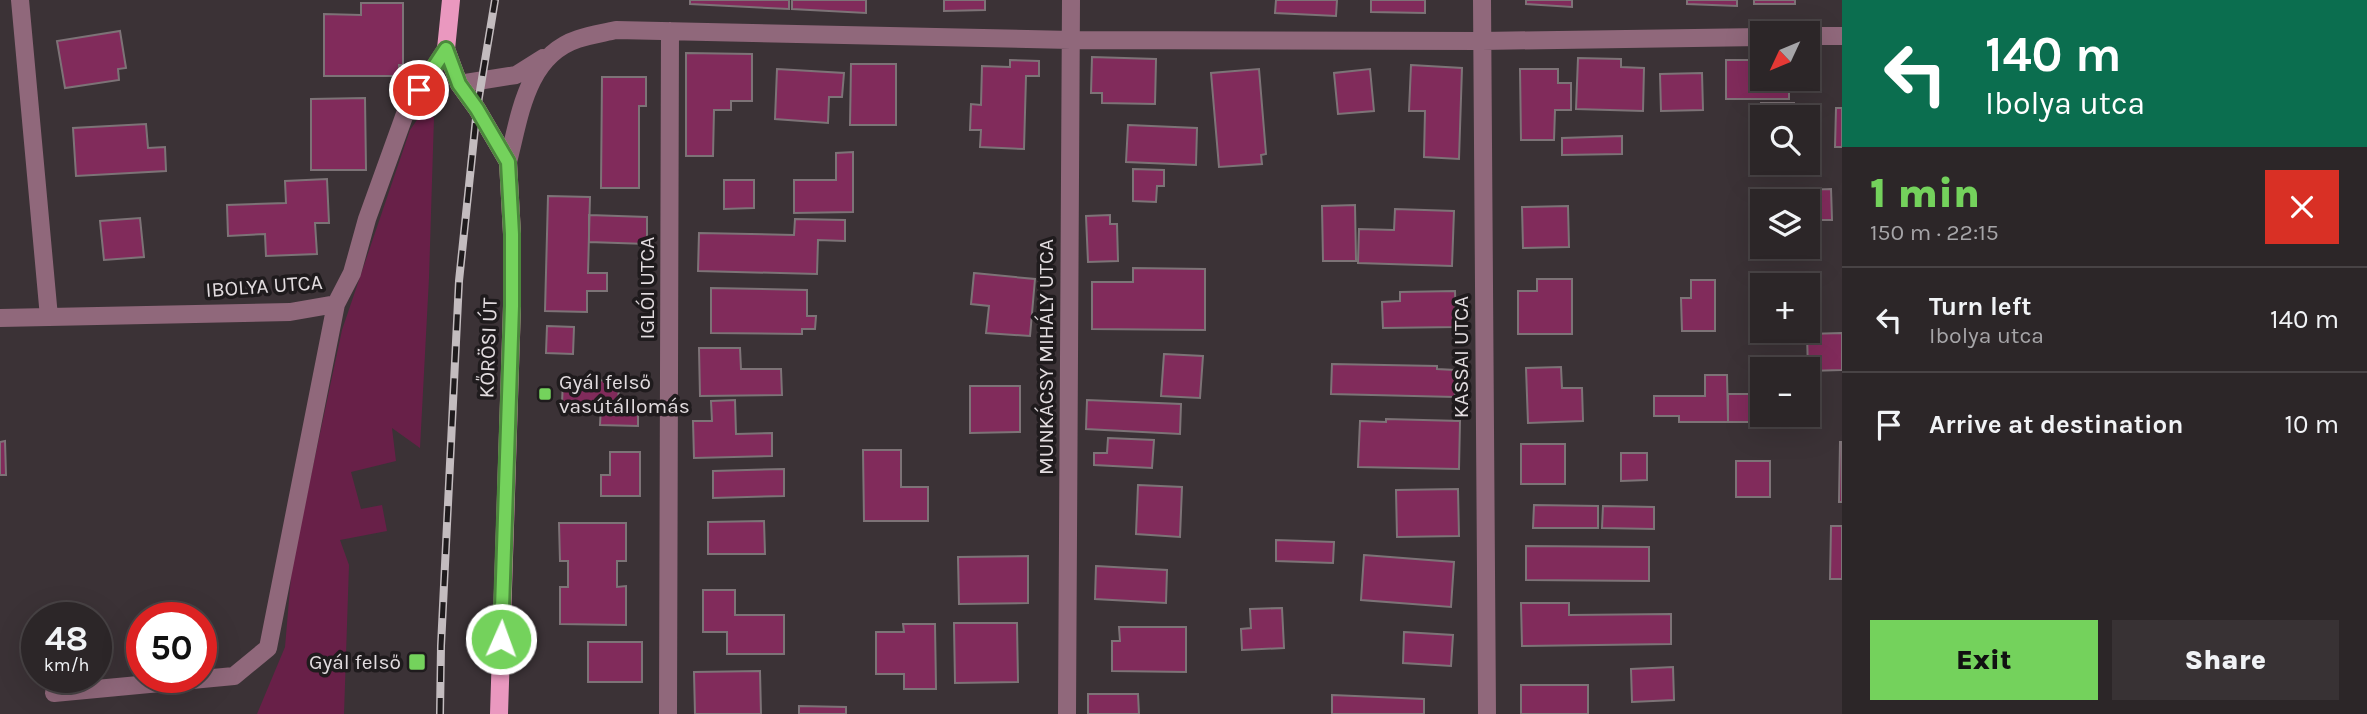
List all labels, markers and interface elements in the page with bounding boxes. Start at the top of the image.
north arrow [1750,21,1820,91]
map controls [1750,21,1820,427]
text: 140 m [1985,26,2122,83]
icon: left [1870,28,1961,119]
pin [389,60,449,120]
icon: arrive [400,71,438,109]
text: Ibolya utca [1985,85,2145,122]
button: search [1750,105,1820,175]
text: 1 min [1870,168,1980,218]
button: close [2265,170,2339,244]
button: layers [1750,189,1820,259]
text: 150 m · 22:15 [1870,219,1999,246]
street label: IGLÓI UTCA [635,237,659,339]
street label: MUNKÁCSY MIHÁLY UTCA [1034,239,1058,475]
street label: IBOLYA UTCA [205,270,323,302]
button: + [1750,273,1820,343]
text: Turn left [1929,291,2031,322]
street label: KASSAI UTCA [1449,296,1473,418]
street label: KŐRÖSI ÚT [474,297,502,399]
icon: left [1870,301,1908,339]
text: 140 m [2270,304,2339,335]
text: Ibolya utca [1929,322,2044,349]
button: − [1750,357,1820,427]
place label: Gyál felső vasútállomás [559,370,690,418]
marker: Gyál felső vasútállomás [537,386,553,402]
icon: arrive [1870,406,1908,444]
text: Arrive at destination [1929,409,2183,440]
text: 10 m [2284,409,2339,440]
speed limit sign: 50 [126,602,217,693]
position arrow [464,602,538,676]
text: 48 [45,618,88,659]
button: Exit [1870,620,2098,700]
button: Share [2112,620,2339,700]
place label: Gyál felső [309,650,401,674]
marker: Gyál felső [407,652,427,672]
text: km/h [44,654,89,676]

